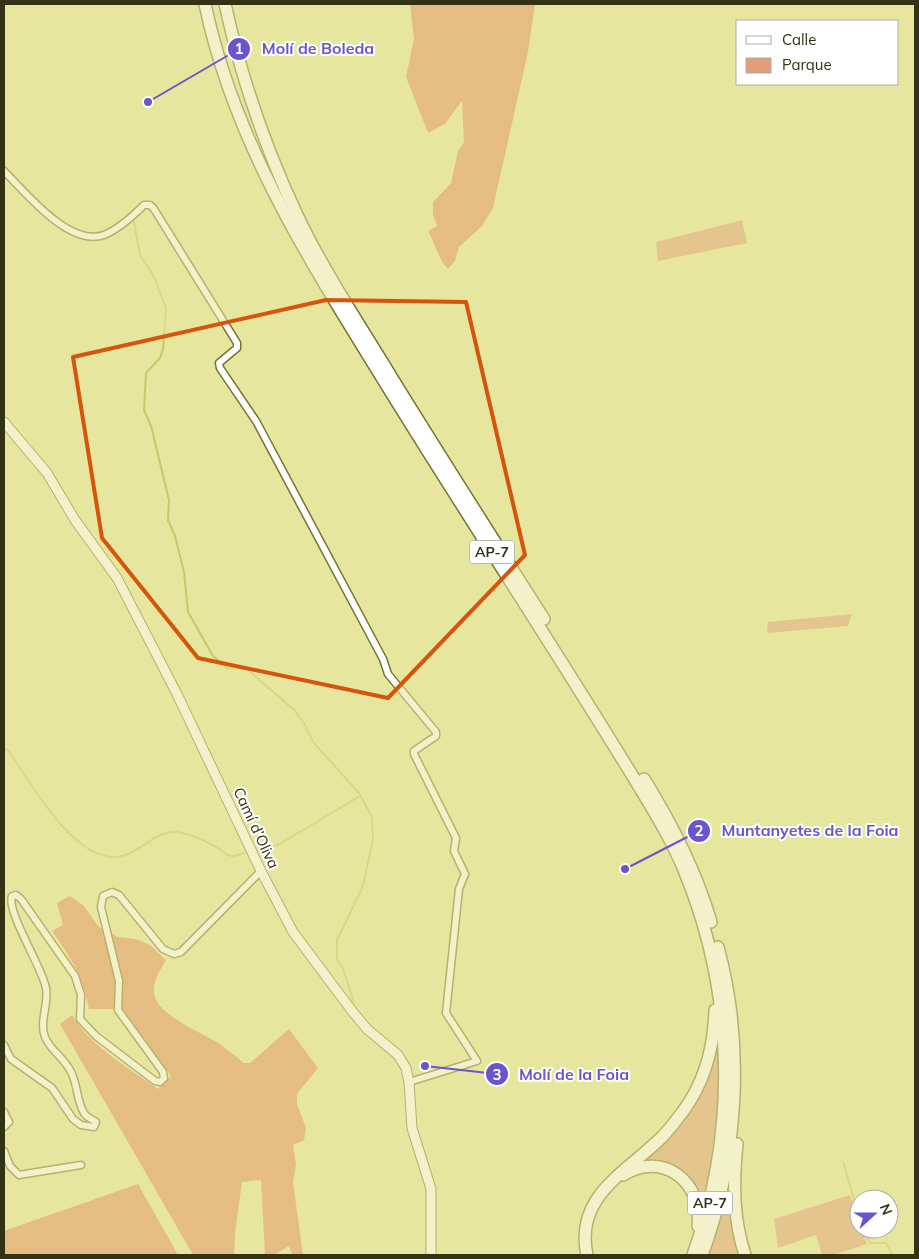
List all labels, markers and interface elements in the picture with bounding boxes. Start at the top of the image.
legend [736,20,899,85]
text: Calle [782,30,816,49]
callout: Molí de Boleda [227,33,384,64]
text: Molí de Boleda [262,38,374,58]
text: 1 [234,39,244,58]
text: Parque [782,55,832,74]
road number: AP-7 [470,540,514,564]
street label: Camí d’Oliva [229,784,284,871]
callout: Muntanyetes de la Foia [687,815,909,846]
text: Muntanyetes de la Foia [721,820,899,840]
text: 2 [694,821,704,840]
callout: Molí de la Foia [484,1059,639,1090]
text: Molí de la Foia [519,1064,629,1084]
text: 3 [492,1065,502,1084]
north arrow [849,1189,899,1239]
road number: AP-7 [688,1192,732,1214]
text: N [876,1201,896,1218]

